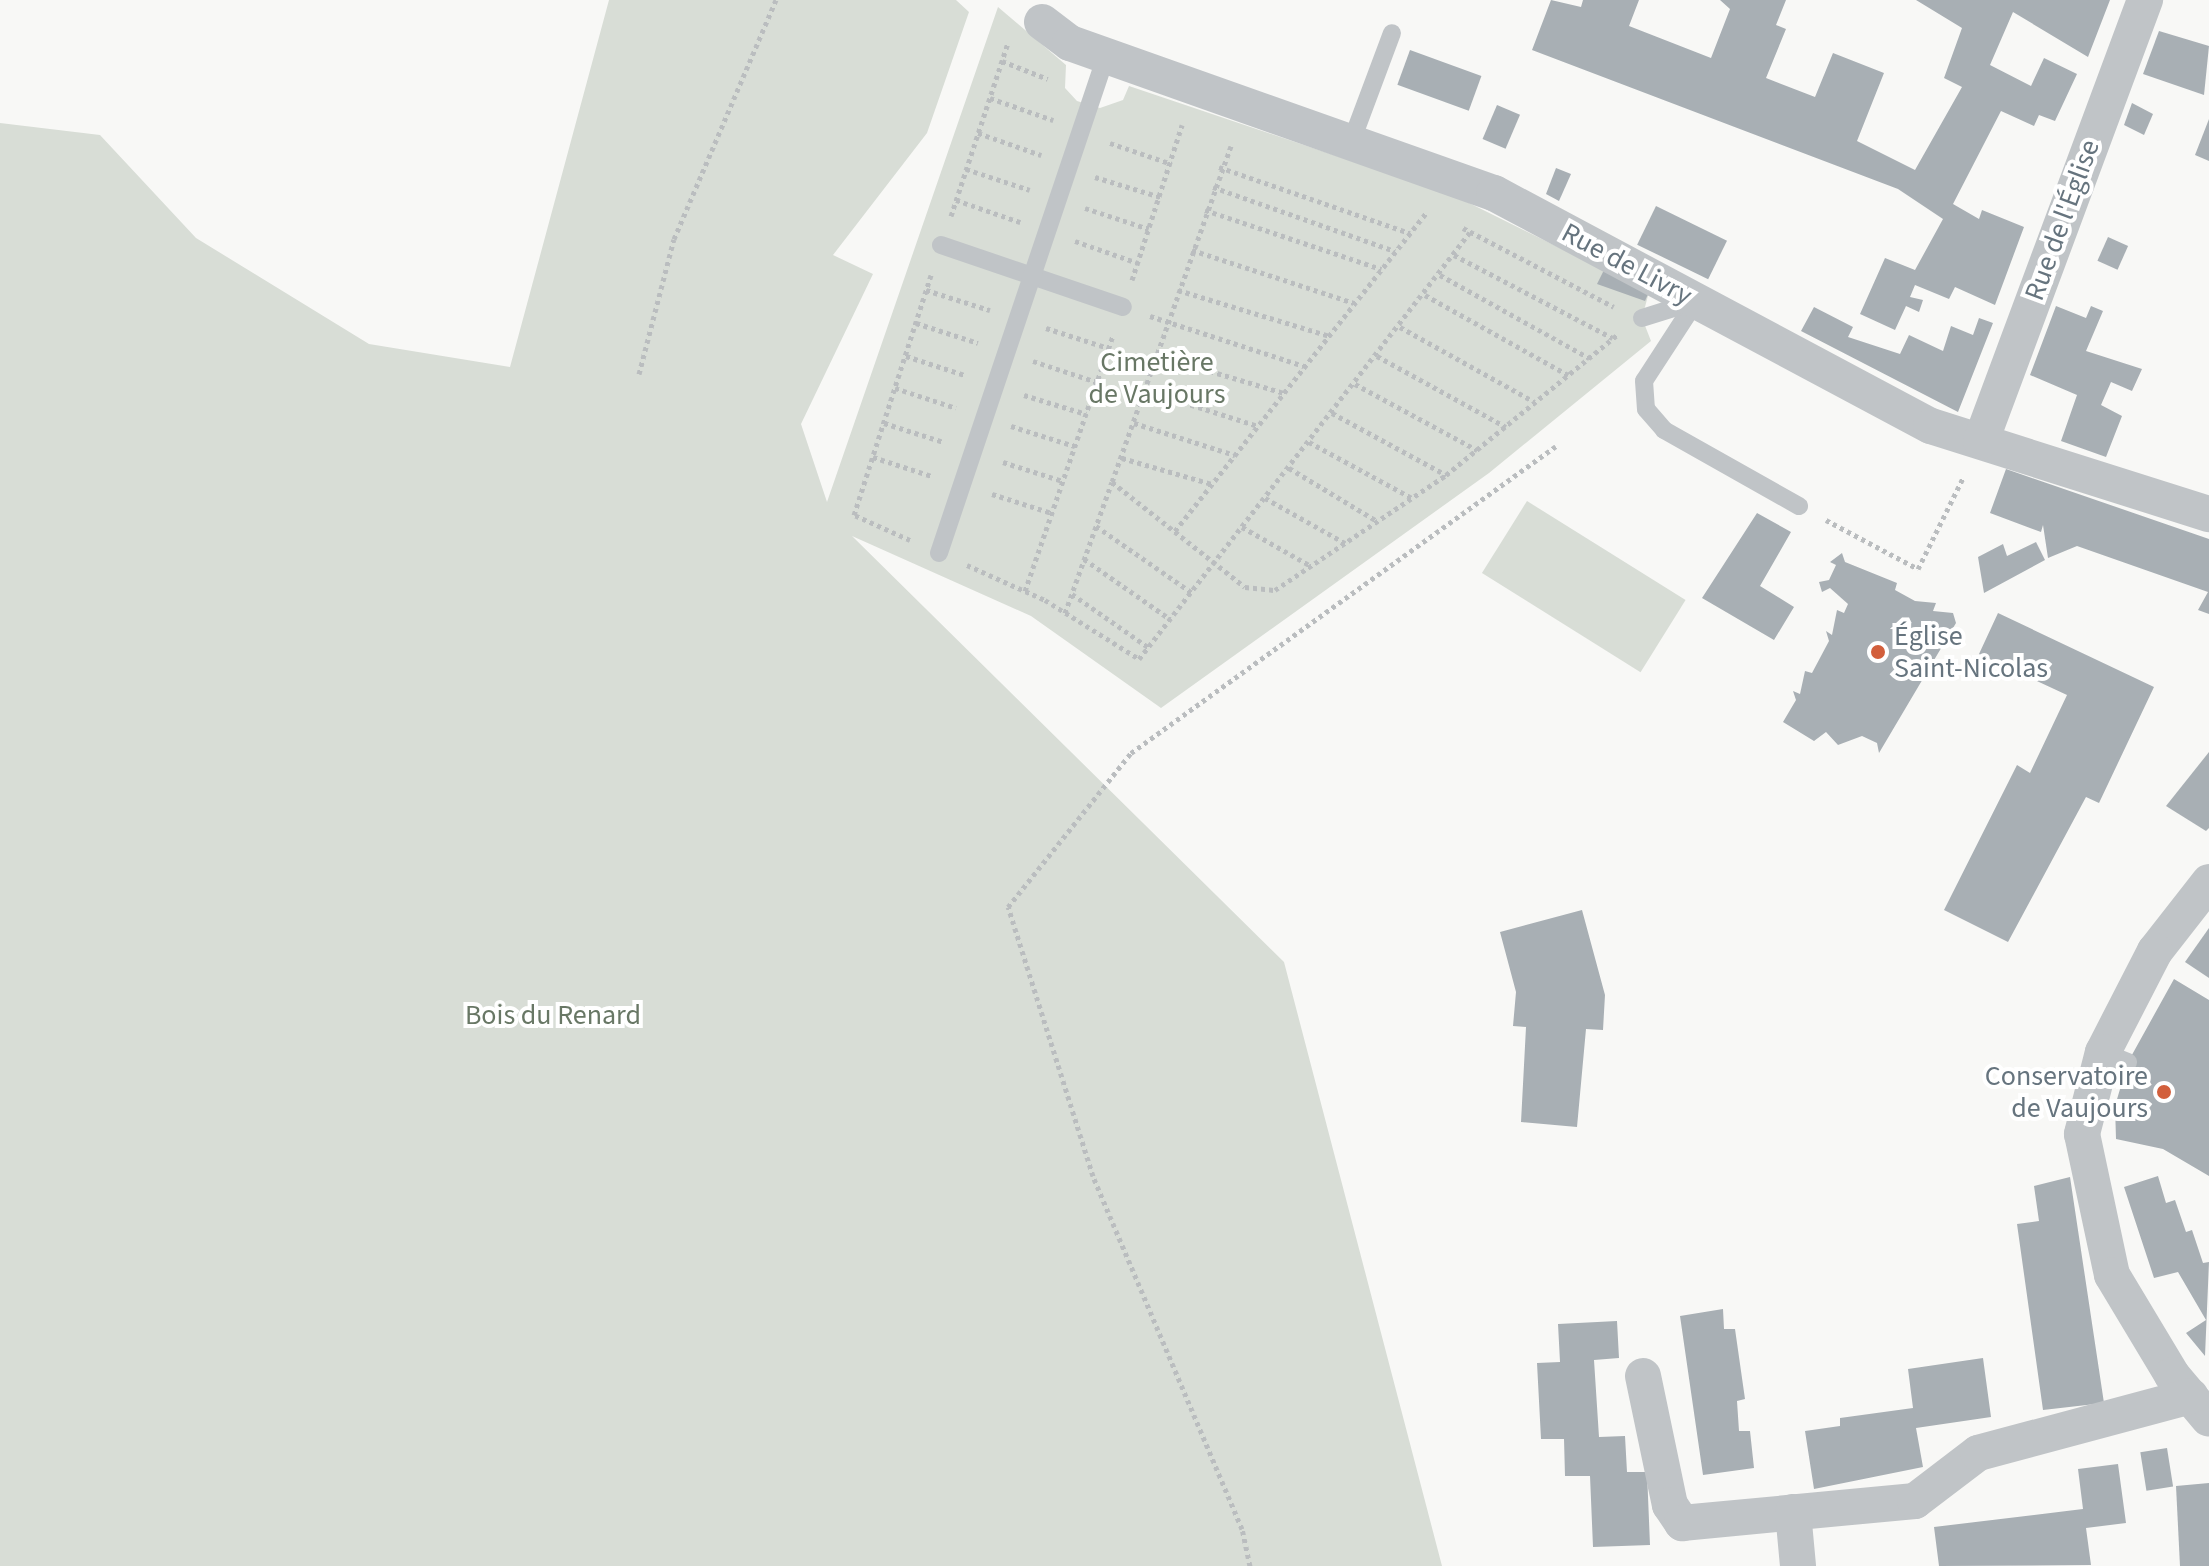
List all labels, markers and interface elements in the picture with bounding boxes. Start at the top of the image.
street label: Rue de l'Église [2017,135,2107,305]
street label: Rue de Livry [1556,216,1698,312]
park label: Cimetière de Vaujours [1089,345,1225,411]
place label: Église Saint-Nicolas [1894,619,2048,685]
marker: Église Saint-Nicolas [1869,643,1887,661]
park label: Bois du Renard [465,998,641,1032]
place label: Conservatoire de Vaujours [1985,1059,2148,1125]
marker: Conservatoire de Vaujours [2155,1083,2173,1101]

